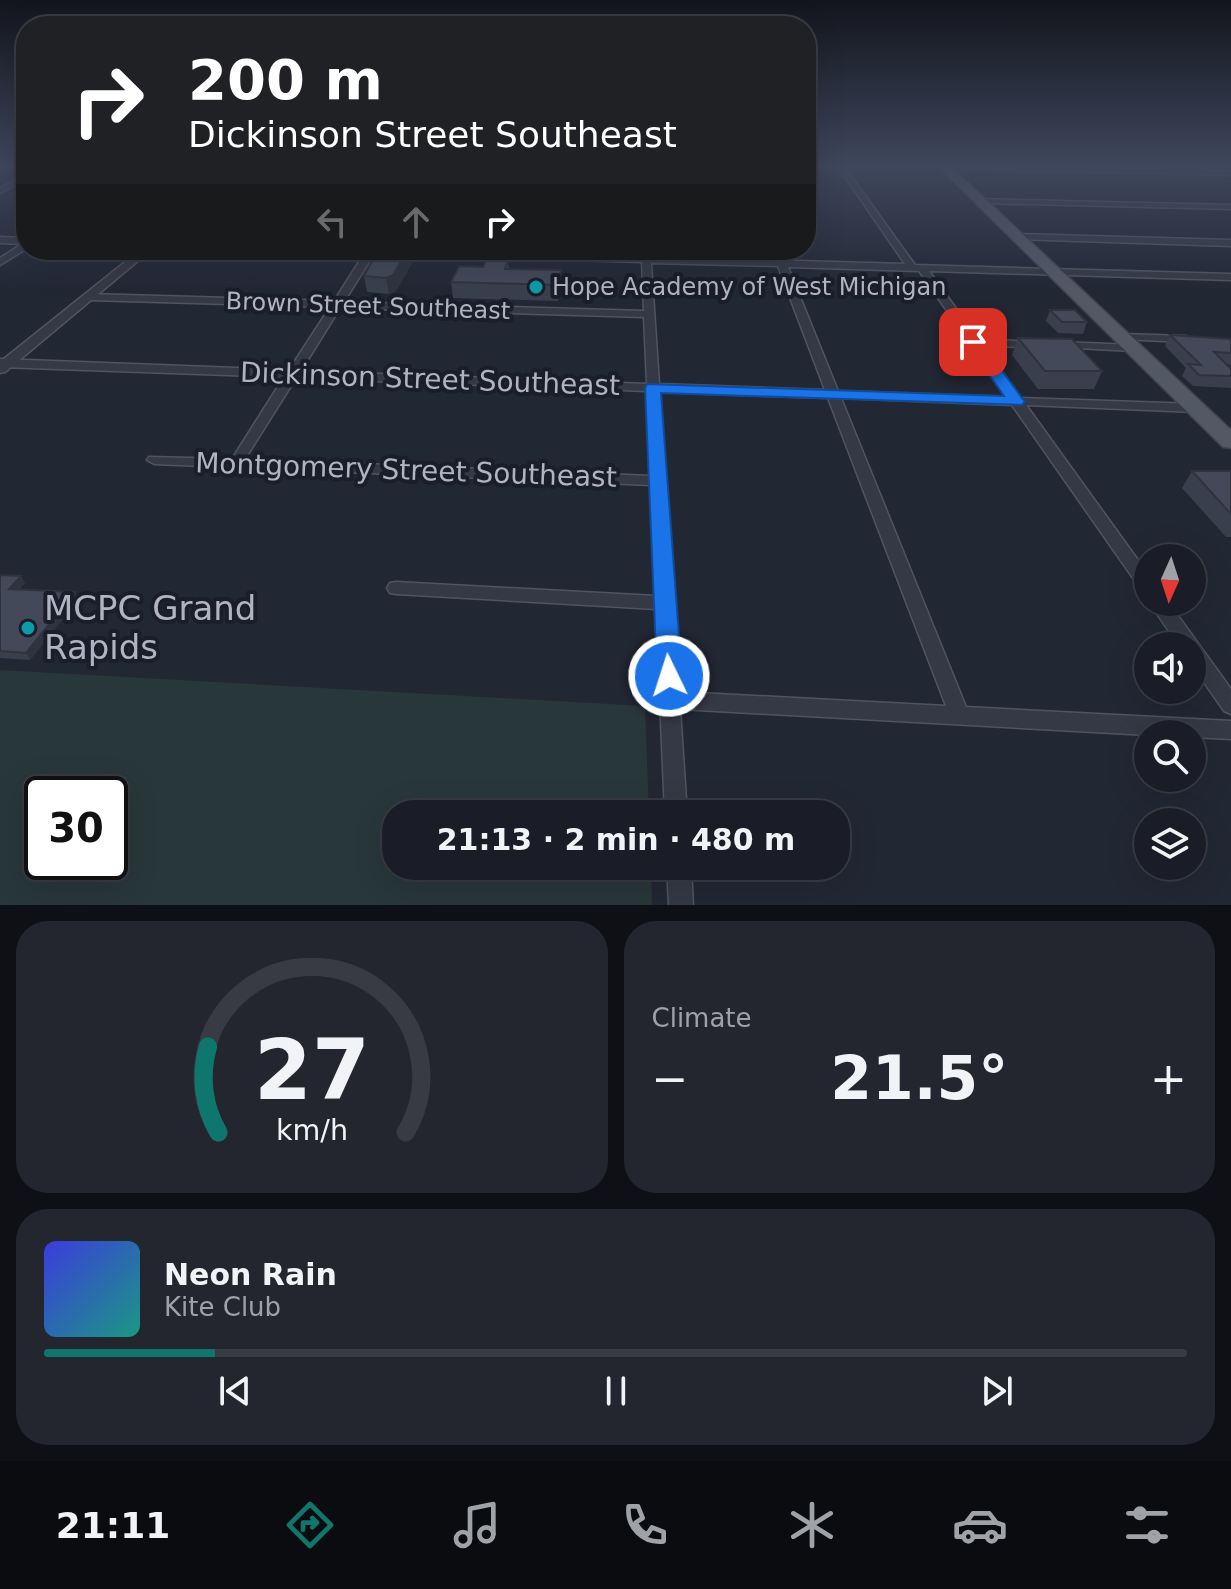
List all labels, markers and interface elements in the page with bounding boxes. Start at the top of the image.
text: 200 m [188,47,383,112]
icon: right [56,48,160,152]
text: Dickinson Street Southeast [188,114,677,155]
icon: left [310,200,354,244]
icon: ahead [394,200,438,244]
icon: right [478,200,522,244]
place label: Hope Academy of West Michigan [552,273,946,301]
marker: Hope Academy of West Michigan [527,278,545,296]
street label: Brown Street Southeast [225,287,511,325]
pin [939,308,1007,376]
icon: arrive [951,320,995,364]
street label: Dickinson Street Southeast [239,356,621,402]
street label: Montgomery Street Southeast [195,446,617,494]
north arrow [1134,544,1206,616]
map controls [1134,544,1206,880]
place label: MCPC Grand Rapids [44,588,256,667]
marker: MCPC Grand Rapids [19,619,37,637]
button: sound [1134,632,1206,704]
position arrow [627,634,711,718]
button: search [1134,720,1206,792]
speed limit sign: 30 [24,776,128,880]
button: layers [1134,808,1206,880]
text: 21:13 · 2 min · 480 m [437,822,795,857]
text: Climate [652,1003,752,1033]
text: 27 [254,1022,370,1119]
text: 21.5° [830,1043,1008,1113]
text: − [652,1053,688,1104]
text: + [1150,1053,1187,1104]
text: km/h [276,1113,348,1147]
text: Neon Rain [164,1257,337,1292]
text: Kite Club [164,1292,281,1322]
icon: previous [213,1369,257,1413]
icon: pause [594,1369,638,1413]
icon: next [975,1369,1019,1413]
icon: directions [282,1497,338,1553]
icon: music [449,1497,505,1553]
icon: phone [617,1497,673,1553]
icon: climate [784,1497,840,1553]
icon: car [952,1497,1008,1553]
icon: filters [1119,1497,1175,1553]
text: 21:11 [56,1505,170,1546]

